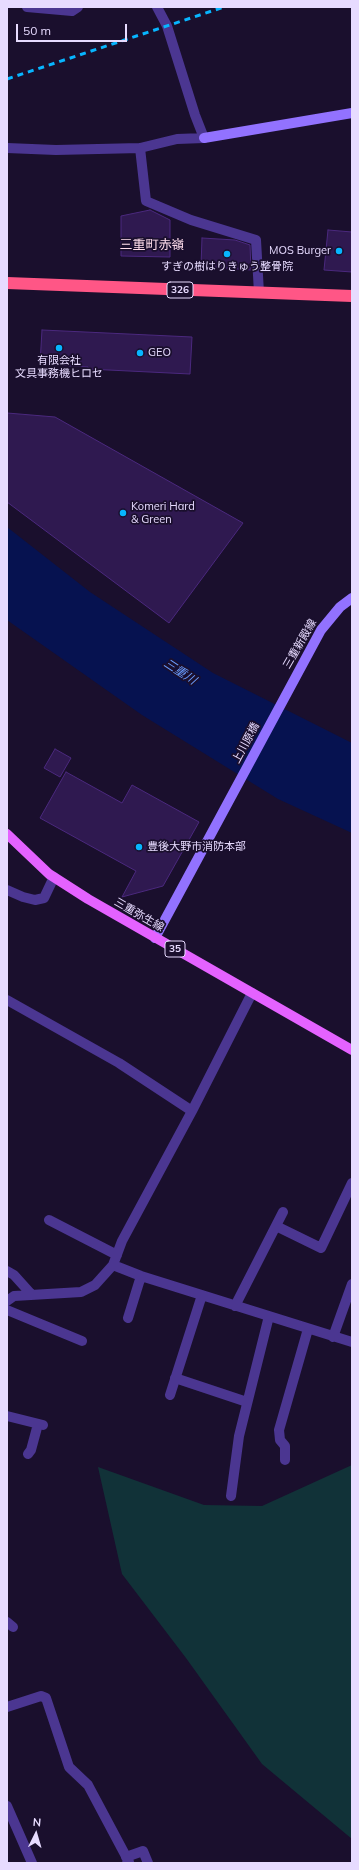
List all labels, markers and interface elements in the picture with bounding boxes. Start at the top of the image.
scale bar [18,16,129,42]
text: 50 m [23,23,51,38]
district label: 三重町赤嶺 [120,237,184,253]
place label: MOS Burger [269,244,331,258]
marker: MOS Burger [334,246,344,256]
marker: すぎの樹はりきゅう整骨院 [222,249,232,259]
place label: すぎの樹はりきゅう整骨院 [161,260,293,274]
road number: 326 [167,282,193,298]
marker: 有限会社 文具事務機ヒロセ [54,343,64,353]
place label: GEO [148,346,171,360]
marker: GEO [135,348,145,358]
place label: 有限会社 文具事務機ヒロセ [15,354,103,380]
place label: Komeri Hard & Green [131,500,195,526]
marker: Komeri Hard & Green [118,508,128,518]
street label: 三重新殿線 [281,617,319,671]
water label: 三重川 [161,656,199,688]
street label: 上川原橋 [230,720,262,766]
place label: 豊後大野市消防本部 [147,840,246,854]
marker: 豊後大野市消防本部 [134,842,144,852]
street label: 三重弥生線 [112,896,166,934]
road number: 35 [165,941,185,957]
north arrow [16,1814,56,1854]
text: N [32,1815,42,1829]

